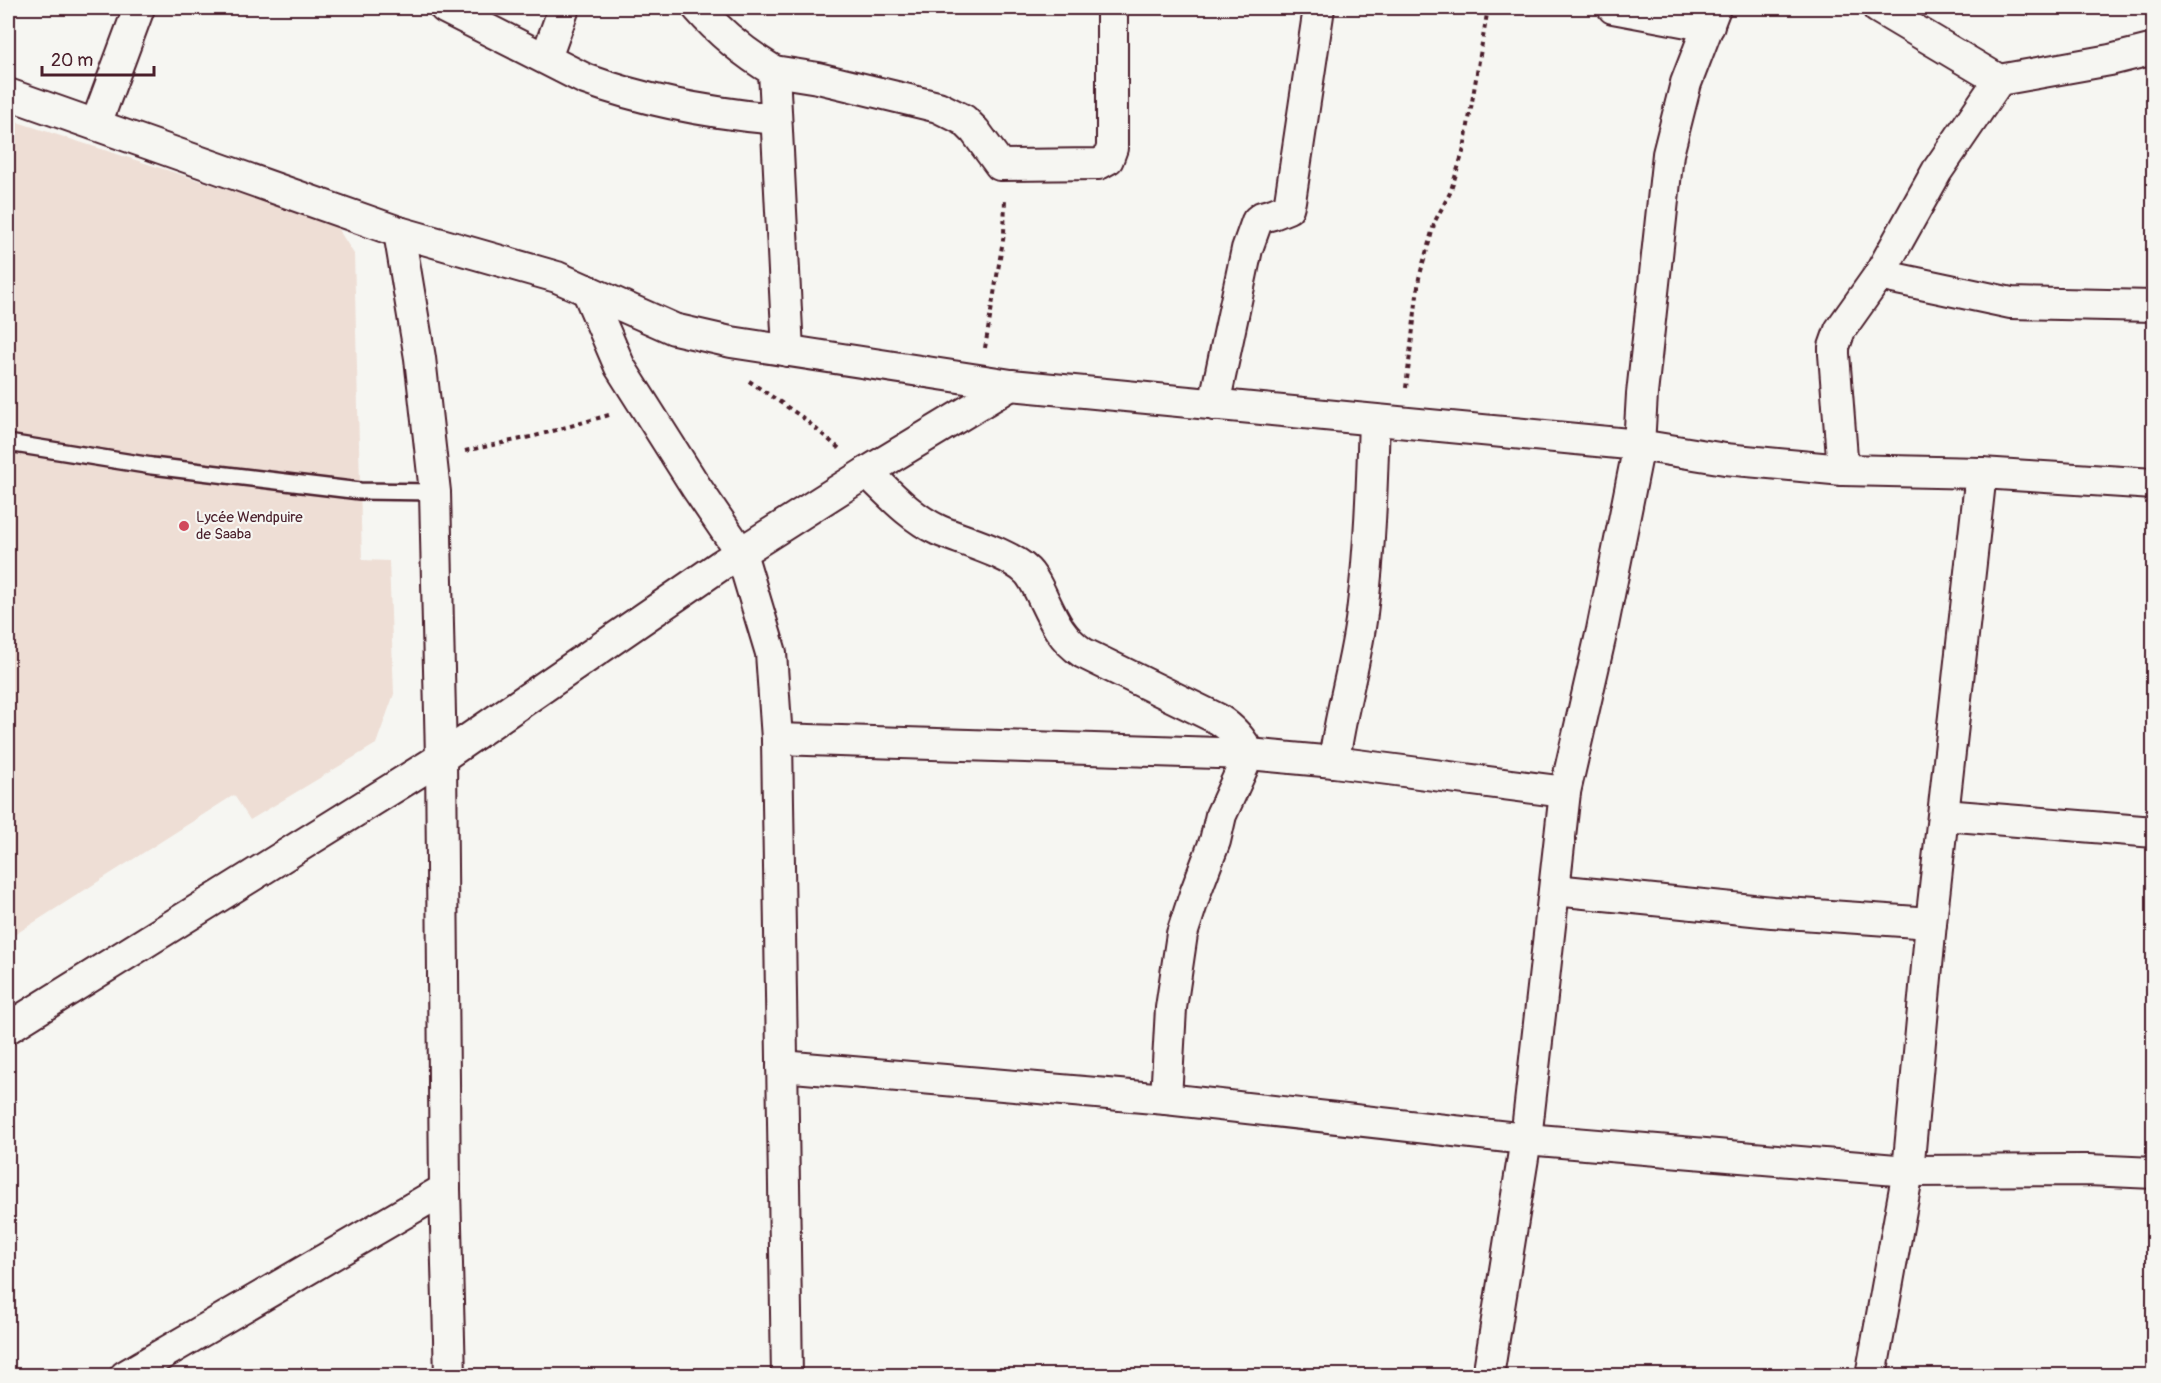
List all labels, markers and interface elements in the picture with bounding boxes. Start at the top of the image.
scale bar [42,39,154,77]
text: 20 m [51,49,93,72]
place label: Lycée Wendpuire de Saaba [196,508,303,544]
marker: Lycée Wendpuire de Saaba [177,519,191,533]

